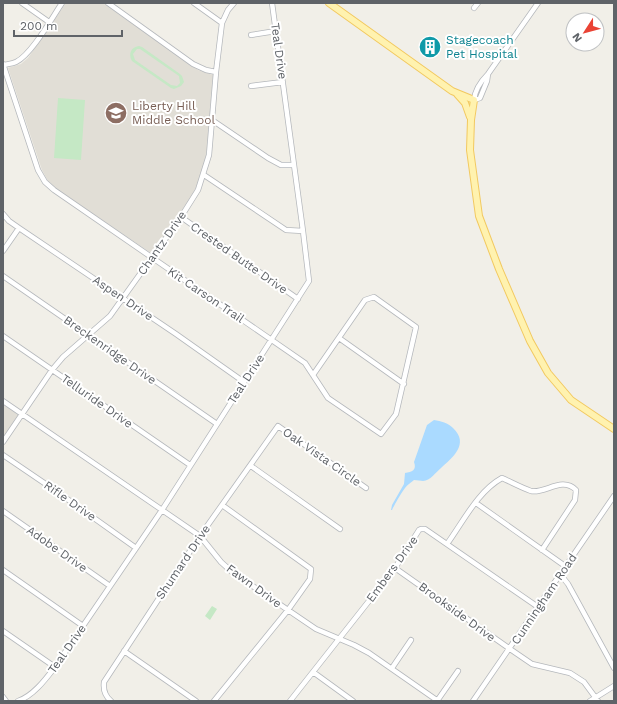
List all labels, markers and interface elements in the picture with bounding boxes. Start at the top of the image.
scale bar [14,12,122,38]
north arrow [565,12,605,52]
text: 200 m [20,19,57,33]
street label: Teal Drive [268,22,290,80]
text: N [570,30,585,45]
place label: Stagecoach Pet Hospital [446,33,518,61]
building icon: Stagecoach Pet Hospital [417,34,443,60]
place label: Liberty Hill Middle School [132,99,215,127]
school or university icon: Liberty Hill Middle School [103,100,129,126]
street label: Chantz Drive [135,208,189,278]
street label: Crested Butte Drive [188,219,290,297]
street label: Kit Carson Trail [165,264,247,326]
street label: Aspen Drive [90,273,156,323]
street label: Breckenridge Drive [61,313,159,387]
street label: Teal Drive [225,351,267,407]
street label: Telluride Drive [59,371,136,431]
street label: Oak Vista Circle [280,425,364,489]
street label: Rifle Drive [41,478,99,524]
street label: Shumard Drive [153,522,213,602]
street label: Adobe Drive [24,523,90,575]
street label: Embers Drive [363,533,421,605]
street label: Cunningham Road [508,551,580,647]
street label: Fawn Drive [224,561,284,611]
street label: Brookside Drive [416,579,498,645]
street label: Teal Drive [45,622,89,676]

